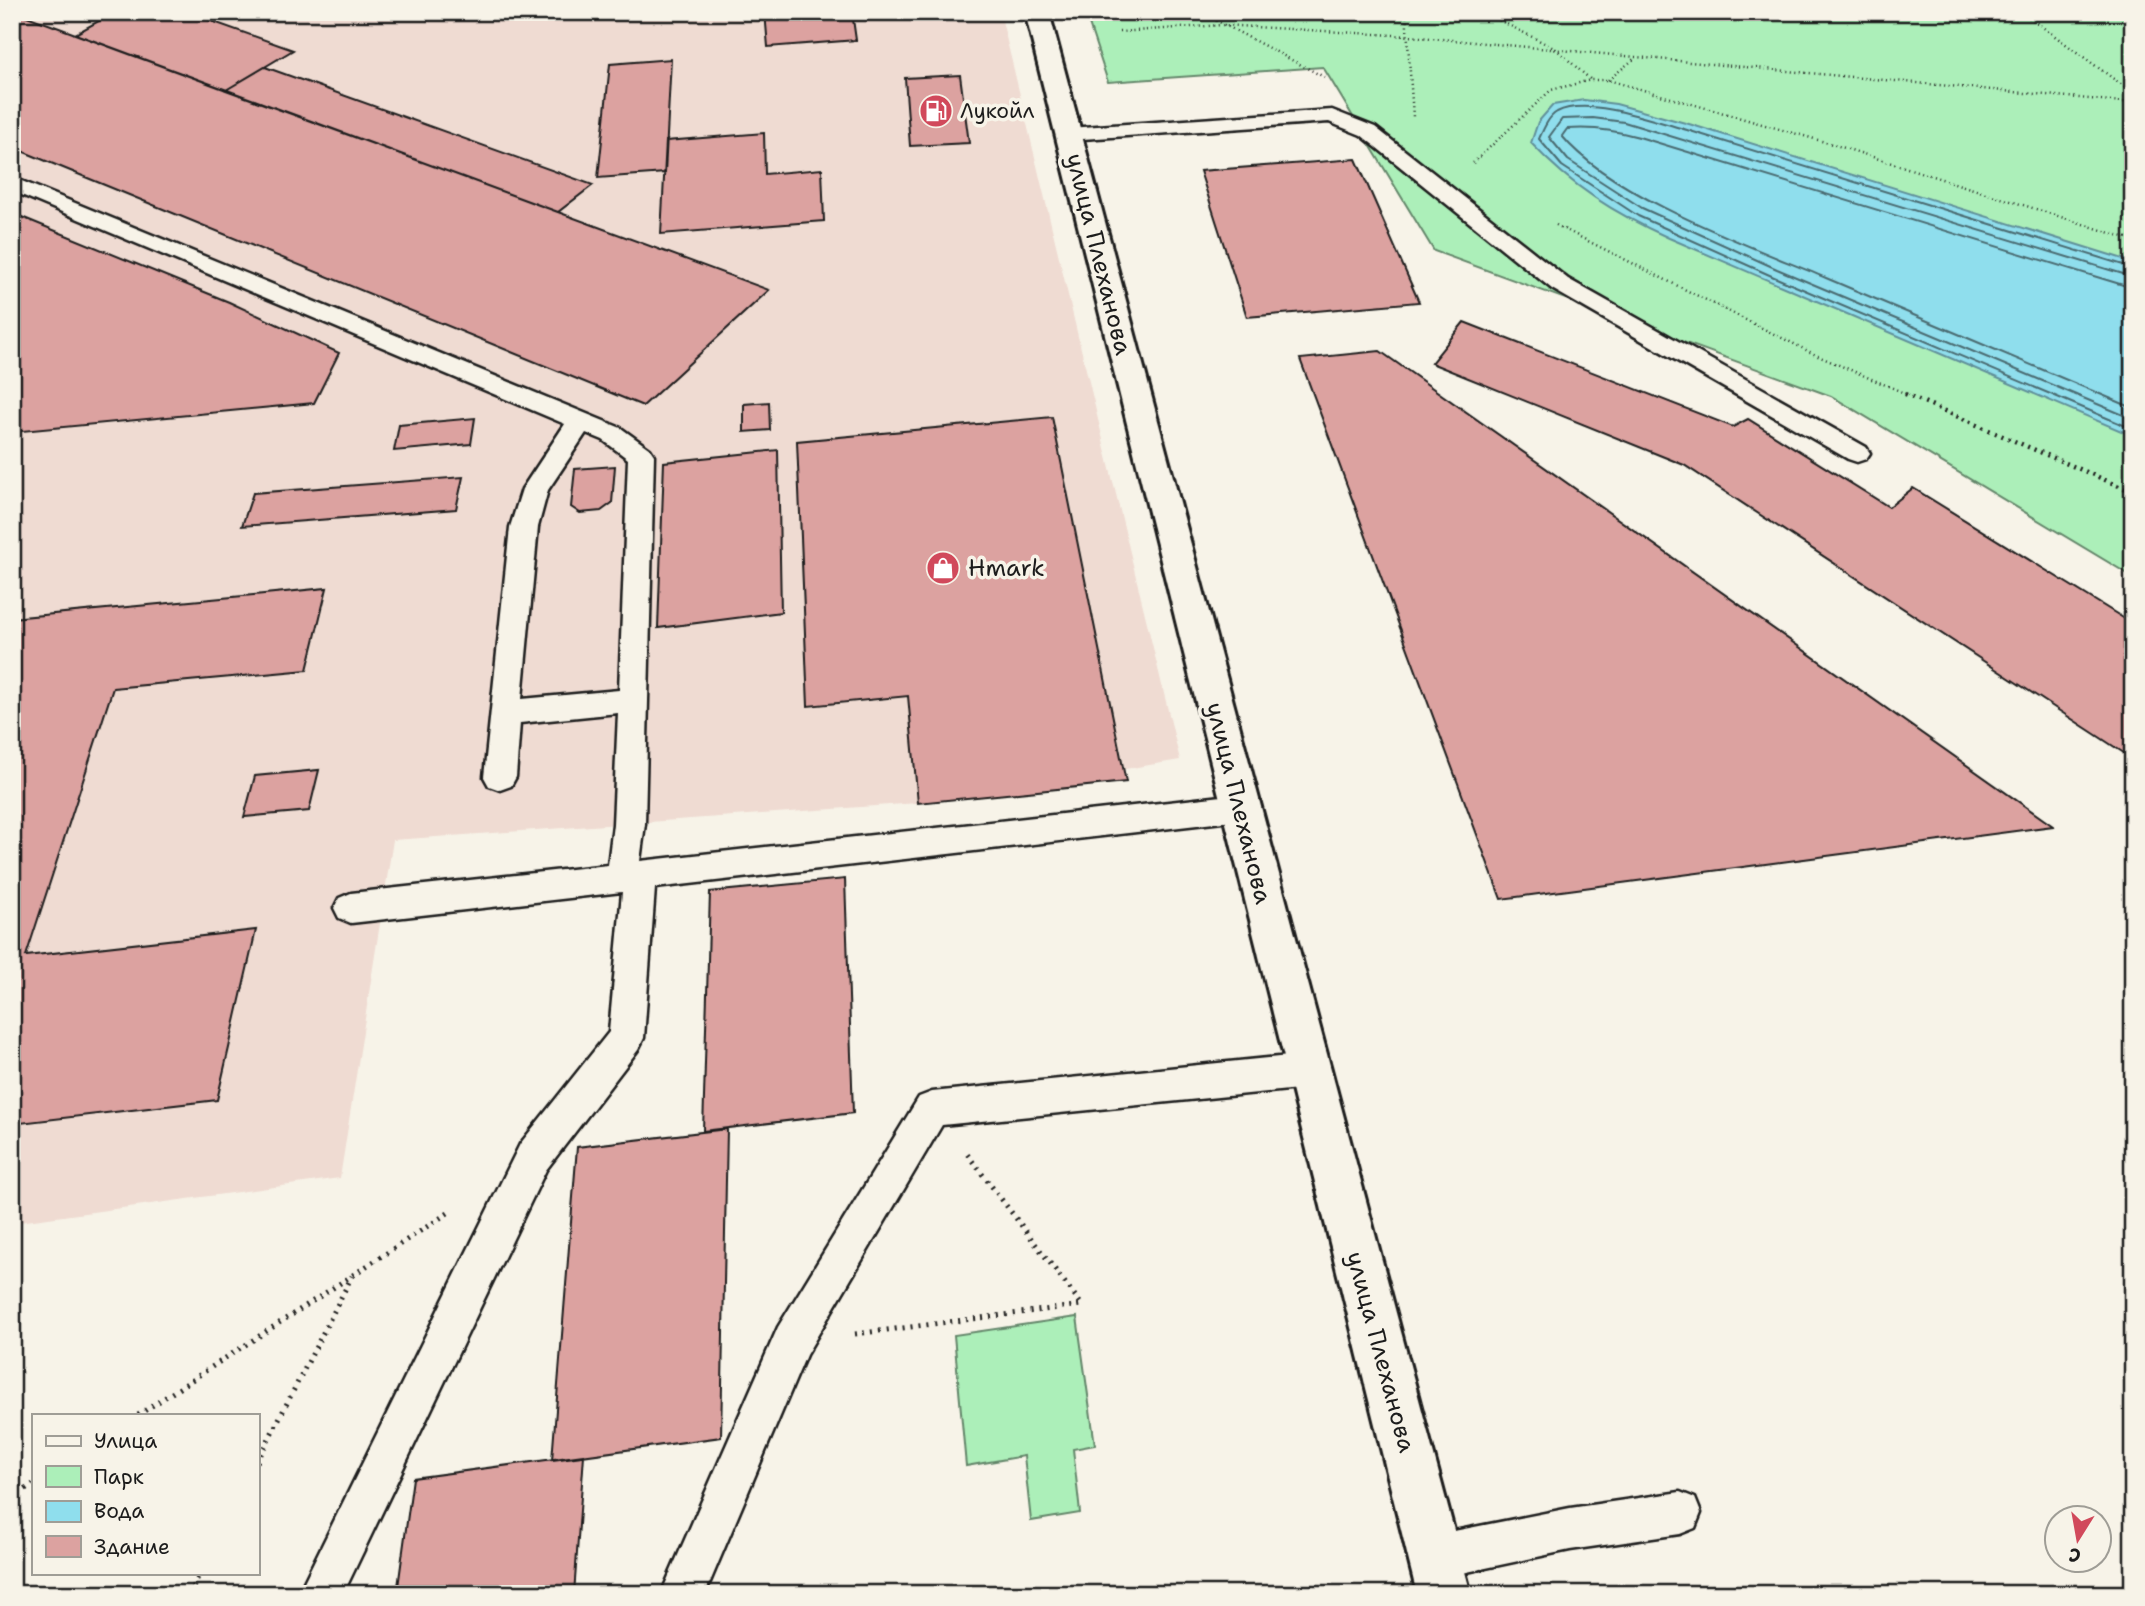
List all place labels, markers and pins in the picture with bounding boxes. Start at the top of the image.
fuel station icon: Лукойл [917,92,955,130]
place label: Лукойл [960,97,1035,125]
shop icon: Hmark [924,549,962,587]
place label: Hmark [968,552,1045,584]

